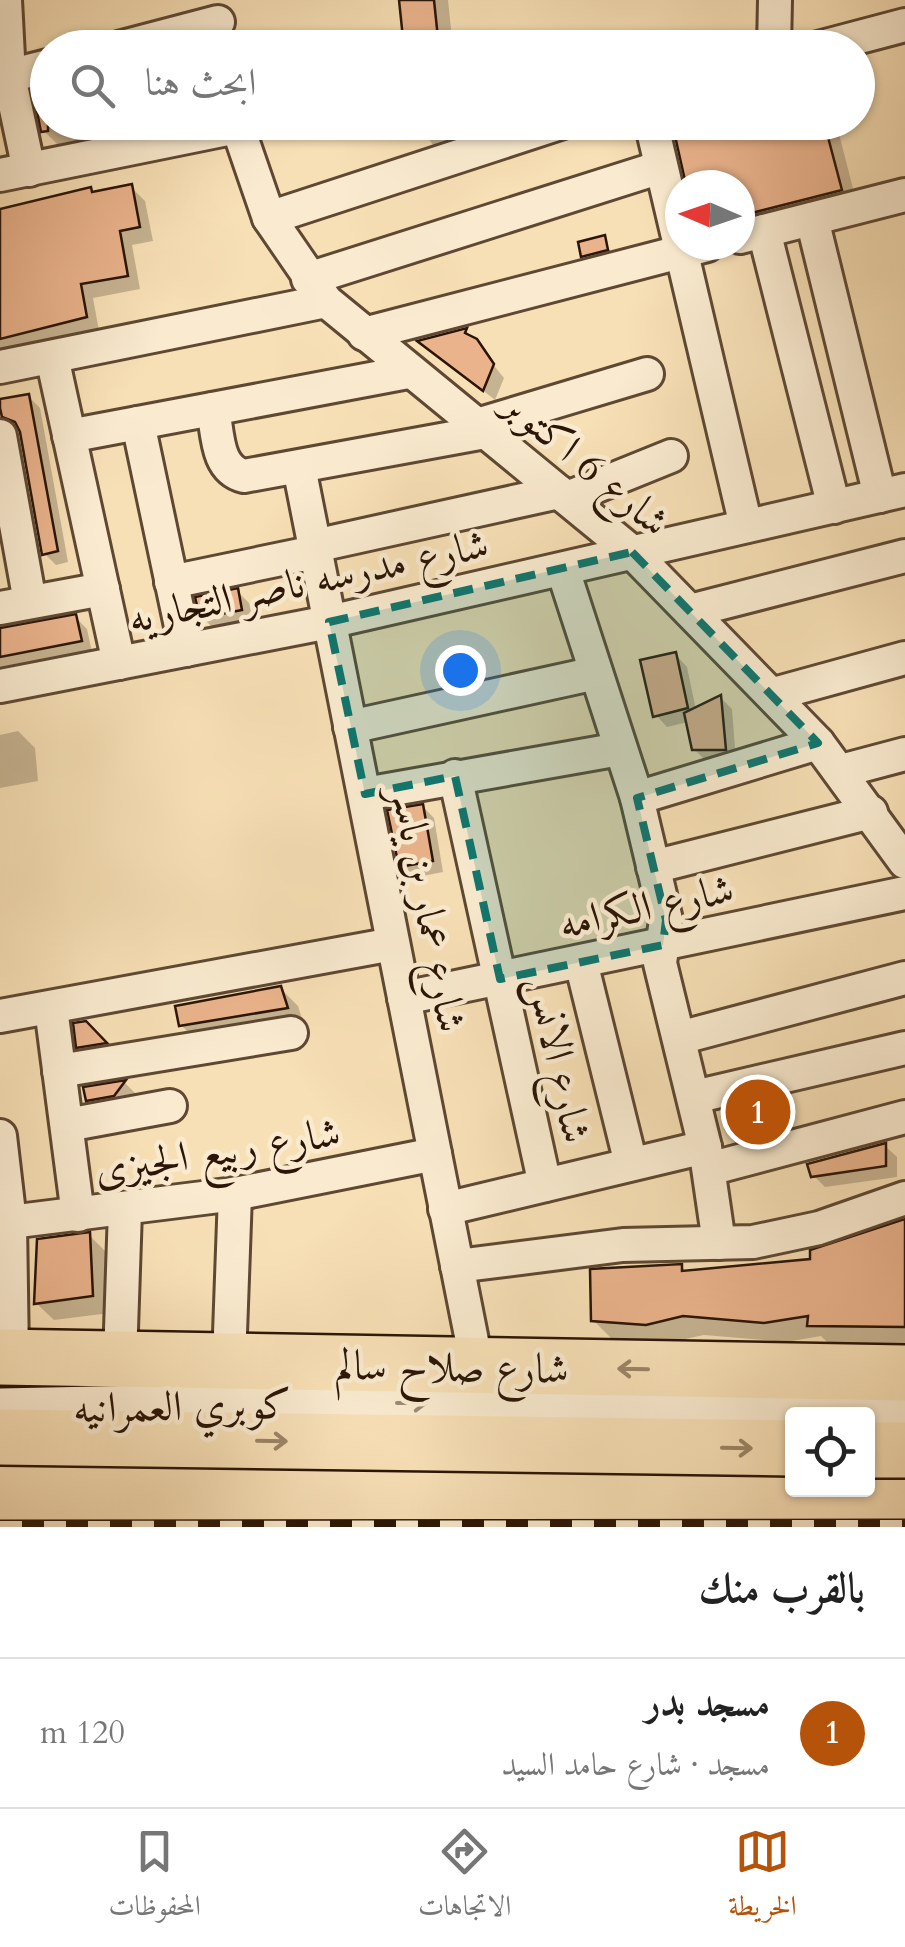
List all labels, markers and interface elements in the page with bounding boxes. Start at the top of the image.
search box [30,30,875,140]
text: ابحث هنا [145,57,257,109]
icon: search [65,58,120,113]
north arrow [665,170,755,260]
street label: شارع 6 اكتوبر [483,374,682,554]
street label: شارع مدرسه ناصر التجاريه [123,515,495,653]
your location [435,645,486,696]
street label: شارع عمار بن ياسر [370,777,480,1038]
street label: شارع الكرامه [554,860,740,959]
street label: شارع الانس [508,970,605,1150]
pin: 1 [726,1074,790,1150]
street label: شارع ربيع الجيزى [90,1104,346,1207]
street label: شارع صلاح سالم [335,1337,569,1405]
one-way arrow [617,1360,649,1379]
street label: كوبري العمرانيه [72,1376,292,1440]
one-way arrow [396,1394,428,1412]
map controls [785,1407,875,1497]
button: locate [785,1407,875,1497]
one-way arrow [256,1432,288,1450]
one-way arrow [721,1438,753,1457]
text: بالقرب منك [698,1560,865,1617]
text: مسجد بدر [645,1677,770,1729]
text: 120 m [40,1711,125,1755]
text: 1 [824,1711,841,1755]
text: مسجد · شارع حامد السيد [501,1743,770,1787]
tab: المحفوظات [109,1824,201,1933]
tab: الاتجاهات [418,1824,511,1933]
tab: الخريطة [728,1824,796,1933]

